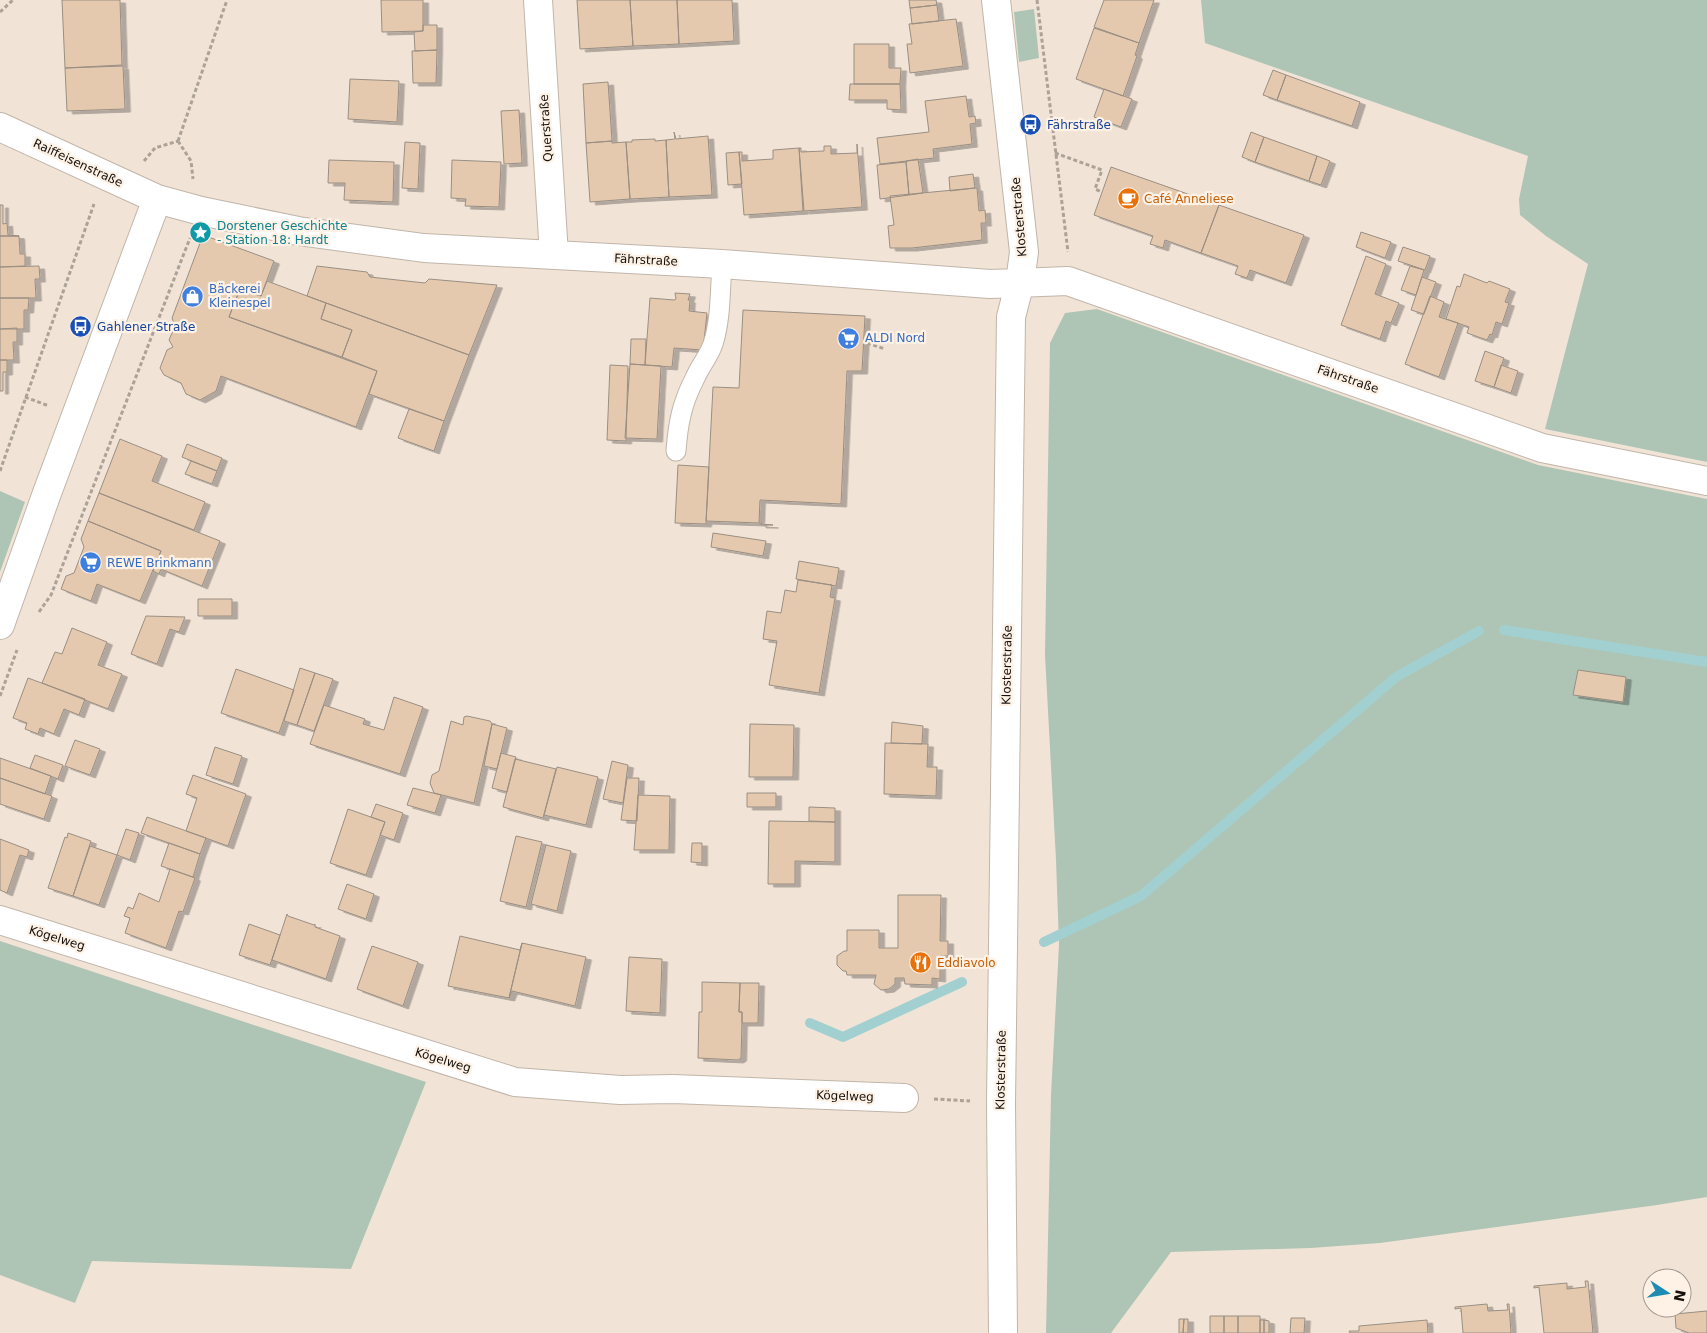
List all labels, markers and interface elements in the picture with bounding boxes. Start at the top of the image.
street label: Querstraße [537,94,555,162]
bus stop icon: Fährstraße [1019,113,1043,137]
place label: Fährstraße [1047,118,1111,132]
street label: Raiffeisenstraße [31,136,125,190]
street label: Klosterstraße [1009,177,1029,257]
cafe icon: Café Anneliese [1116,187,1140,211]
place label: Café Anneliese [1144,192,1234,206]
place label: Dorstener Geschichte - Station 18: Hardt [217,219,347,247]
place icon: Dorstener Geschichte - Station 18: Hardt [189,221,213,245]
street label: Fährstraße [614,251,678,269]
place label: Bäckerei Kleinespel [209,282,271,310]
shop icon: Bäckerei Kleinespel [181,284,205,308]
bus stop icon: Gahlener Straße [69,315,93,339]
place label: Gahlener Straße [97,320,195,334]
supermarket icon: ALDI Nord [837,326,861,350]
place label: ALDI Nord [865,331,925,345]
street label: Fährstraße [1316,362,1380,396]
supermarket icon: REWE Brinkmann [79,551,103,575]
place label: REWE Brinkmann [107,556,212,570]
street label: Klosterstraße [999,625,1015,705]
street label: Kögelweg [27,923,87,953]
restaurant icon: Eddiavolo [909,951,933,975]
place label: Eddiavolo [937,956,996,970]
street label: Klosterstraße [993,1030,1009,1110]
street label: Kögelweg [413,1045,473,1075]
street label: Kögelweg [816,1088,874,1104]
north arrow [1642,1268,1692,1318]
text: N [1671,1288,1689,1303]

